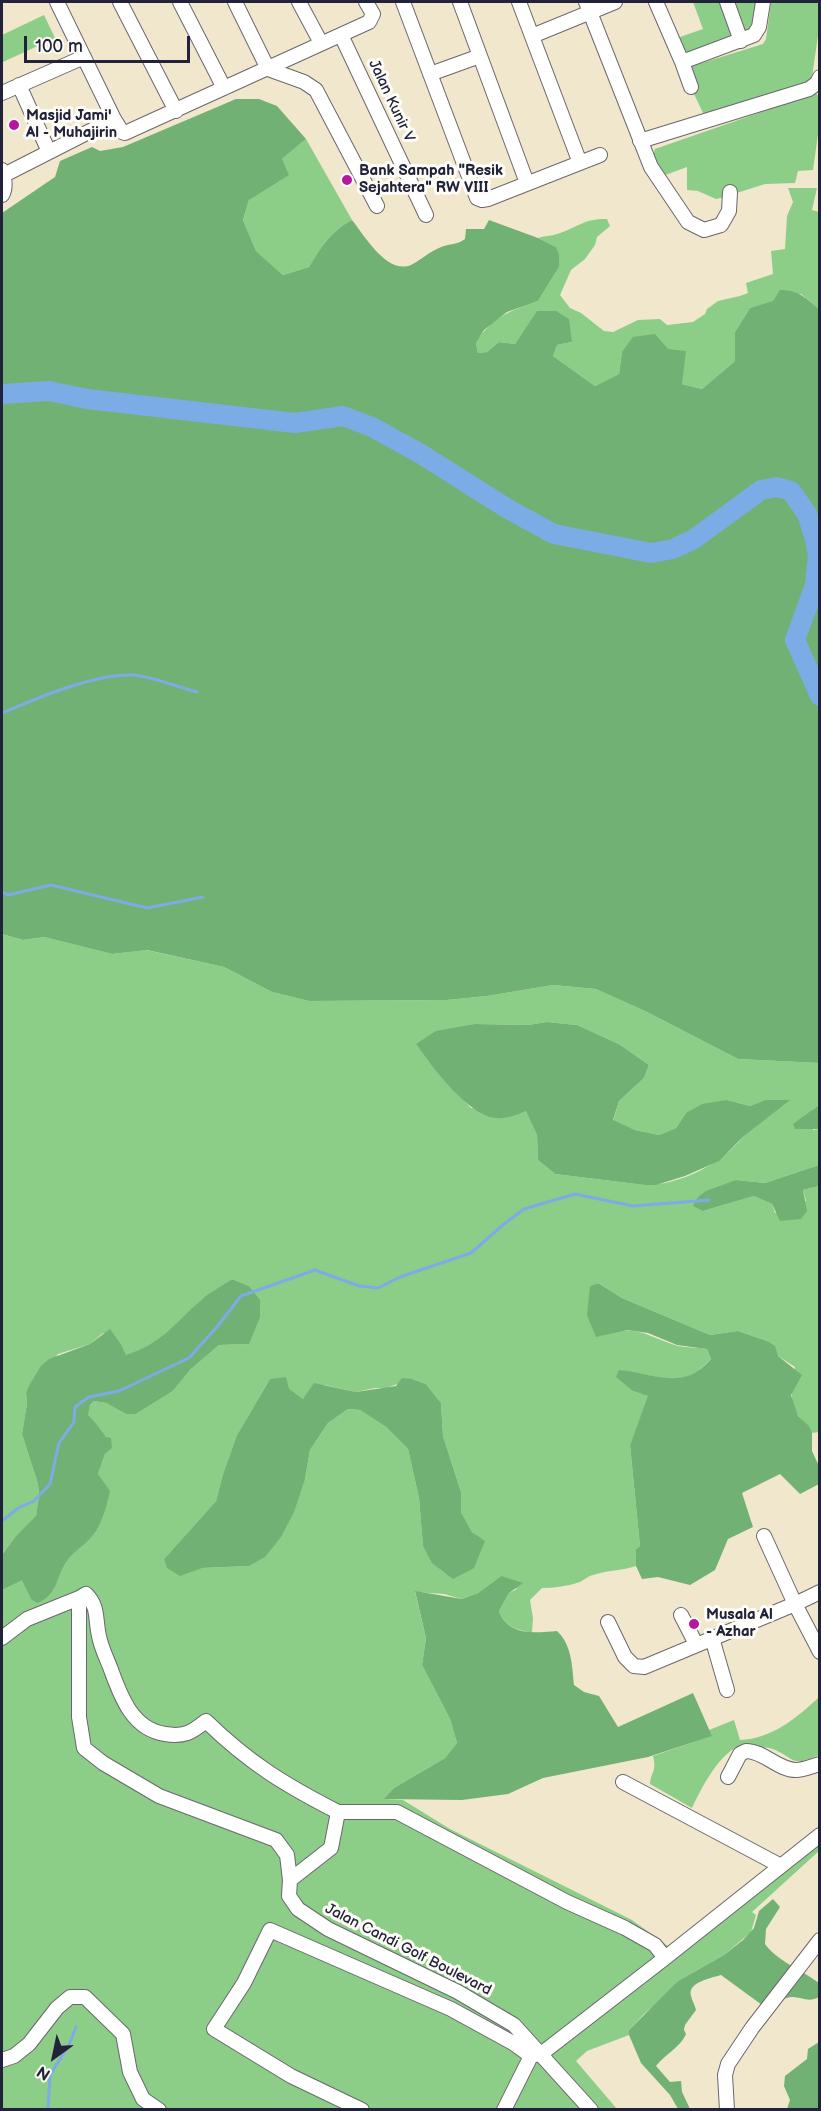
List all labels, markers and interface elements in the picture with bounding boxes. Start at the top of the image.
scale bar [27,24,194,62]
text: 100 m [35,36,83,57]
street label: Jalan Kunir V [364,57,418,145]
place label: Masjid Jami' Al - Muhajirin [26,107,117,142]
marker: Masjid Jami' Al - Muhajirin [7,118,21,132]
place label: Bank Sampah "Resik Sejahtera" RW VIII [359,162,503,197]
marker: Bank Sampah "Resik Sejahtera" RW VIII [340,173,354,187]
place label: Musala Al - Azhar [706,1606,773,1641]
marker: Musala Al - Azhar [687,1617,701,1631]
street label: Jalan Candi Golf Boulevard [322,1900,494,2000]
north arrow [24,2027,84,2087]
text: N [34,2061,54,2084]

